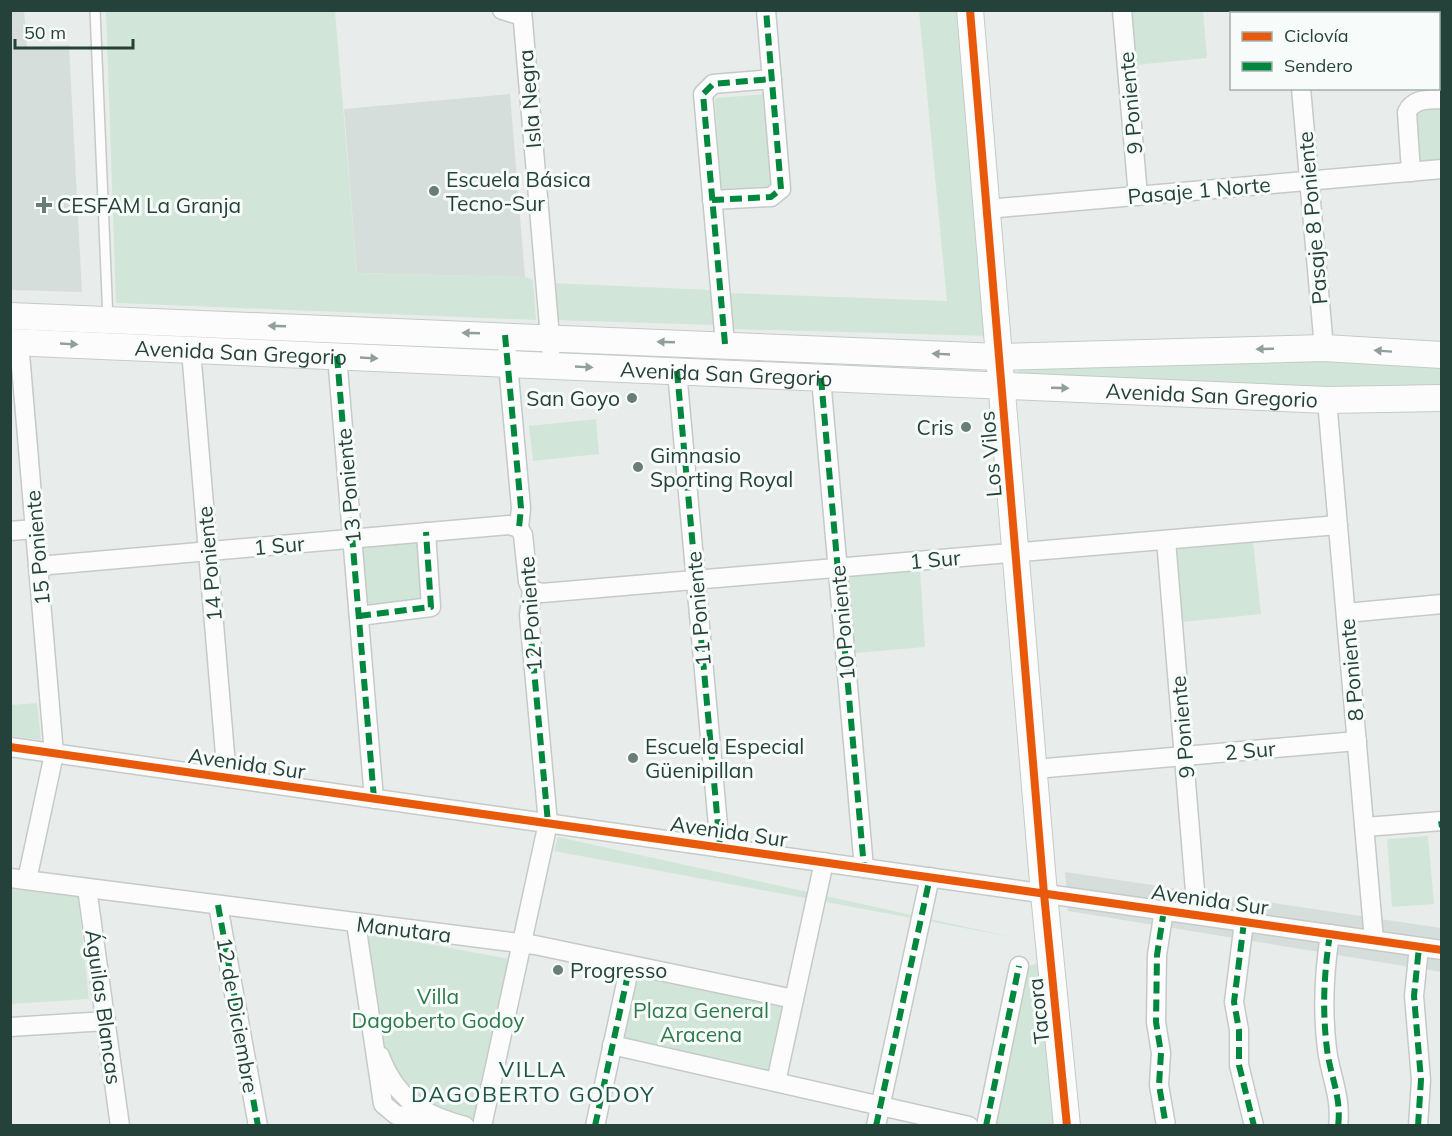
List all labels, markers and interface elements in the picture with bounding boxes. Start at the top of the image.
scale bar [15,12,134,50]
legend [1230,12,1440,90]
text: 50 m [24,21,66,44]
text: Ciclovía [1284,24,1349,47]
street label: Isla Negra [512,49,546,149]
street label: 9 Poniente [1113,51,1147,155]
text: Sendero [1284,54,1353,77]
street label: Pasaje 8 Poniente [1291,130,1333,306]
place label: Escuela Básica Tecno-Sur [446,166,591,216]
street label: Pasaje 1 Norte [1126,171,1272,209]
marker: Escuela Básica Tecno-Sur [427,184,441,198]
place label: CESFAM La Granja [57,192,241,218]
marker: CESFAM La Granja [35,196,53,214]
one-way arrow [267,321,286,330]
one-way arrow [462,329,481,338]
street label: Avenida San Gregorio [134,335,347,370]
one-way arrow [657,337,676,346]
one-way arrow [59,340,78,349]
one-way arrow [1256,345,1275,354]
one-way arrow [1374,346,1393,356]
one-way arrow [932,350,951,359]
one-way arrow [359,353,378,362]
street label: Avenida San Gregorio [620,356,833,391]
one-way arrow [575,363,594,372]
street label: Avenida San Gregorio [1105,377,1319,413]
one-way arrow [1051,383,1070,393]
place label: San Goyo [526,385,620,411]
marker: San Goyo [625,391,639,405]
street label: Los Vilos [973,410,1007,498]
place label: Cris [917,414,954,440]
marker: Cris [959,420,973,434]
street label: 13 Poniente [330,427,366,545]
place label: Gimnasio Sporting Royal [650,442,793,492]
marker: Gimnasio Sporting Royal [631,460,645,474]
street label: 15 Poniente [19,489,55,607]
street label: 14 Poniente [191,505,227,623]
street label: 1 Sur [253,530,306,560]
street label: 1 Sur [909,544,962,574]
street label: 11 Poniente [680,550,716,668]
street label: 12 Poniente [513,555,547,673]
street label: 10 Poniente [824,564,860,682]
street label: 8 Poniente [1334,618,1368,722]
street label: 9 Poniente [1165,675,1199,779]
place label: Escuela Especial Güenipillan [645,733,804,783]
street label: 2 Sur [1224,735,1277,765]
street label: Avenida Sur [187,742,308,784]
marker: Escuela Especial Güenipillan [626,751,640,765]
street label: Avenida Sur [669,810,790,852]
street label: Avenida Sur [1150,878,1271,920]
street label: Manutara [355,910,453,948]
street label: Águilas Blancas [80,928,128,1086]
street label: 12 de Diciembre [212,935,264,1095]
place label: Progresso [570,957,667,983]
marker: Progresso [551,963,565,977]
street label: Tacora [1022,977,1054,1045]
park label: Villa Dagoberto Godoy [352,983,524,1033]
park label: Plaza General Aracena [633,997,769,1047]
district label: VILLA DAGOBERTO GODOY [411,1055,655,1108]

